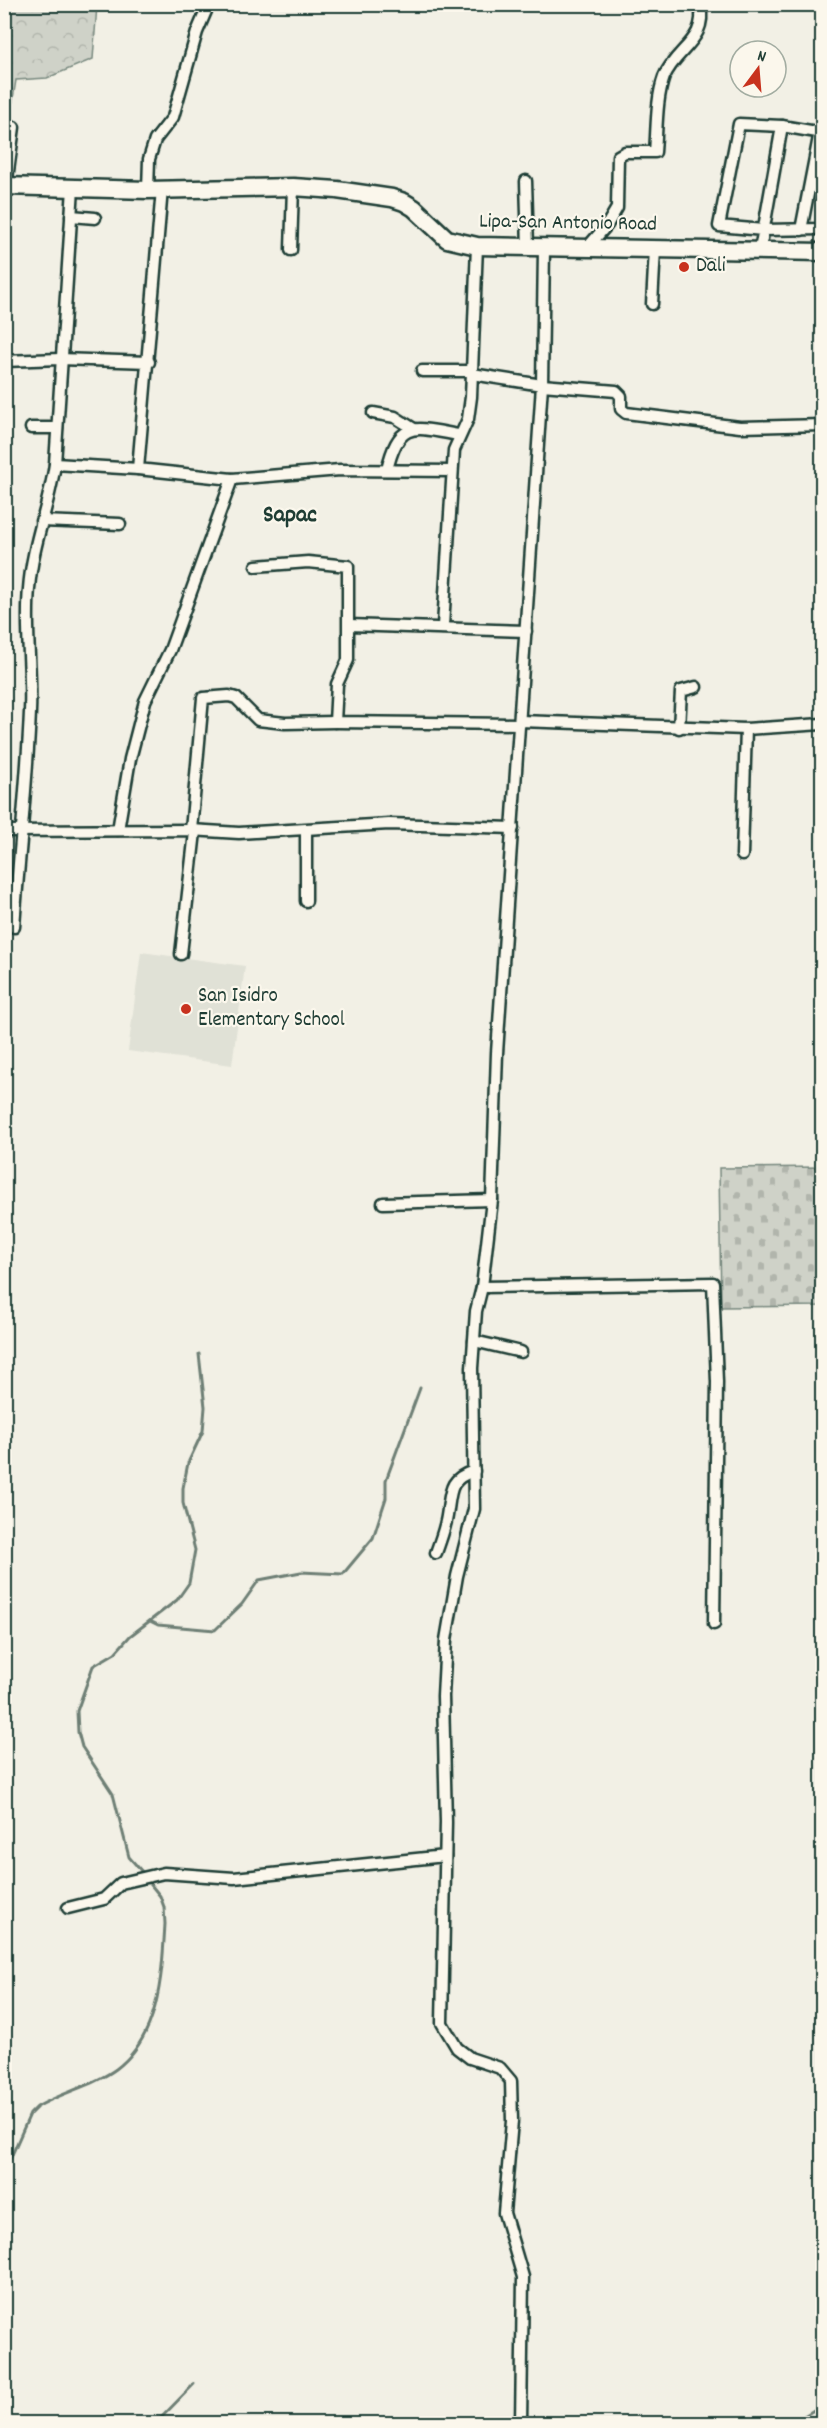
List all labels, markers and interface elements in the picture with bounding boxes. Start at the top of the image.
north arrow [728,39,788,99]
text: N [754,45,769,69]
street label: Lipa-San Antonio Road [479,207,657,241]
place label: Dali [696,252,726,282]
marker: Dali [677,260,691,274]
district label: Sapac [263,499,317,533]
place label: San Isidro Elementary School [198,982,345,1036]
marker: San Isidro Elementary School [179,1002,193,1016]

